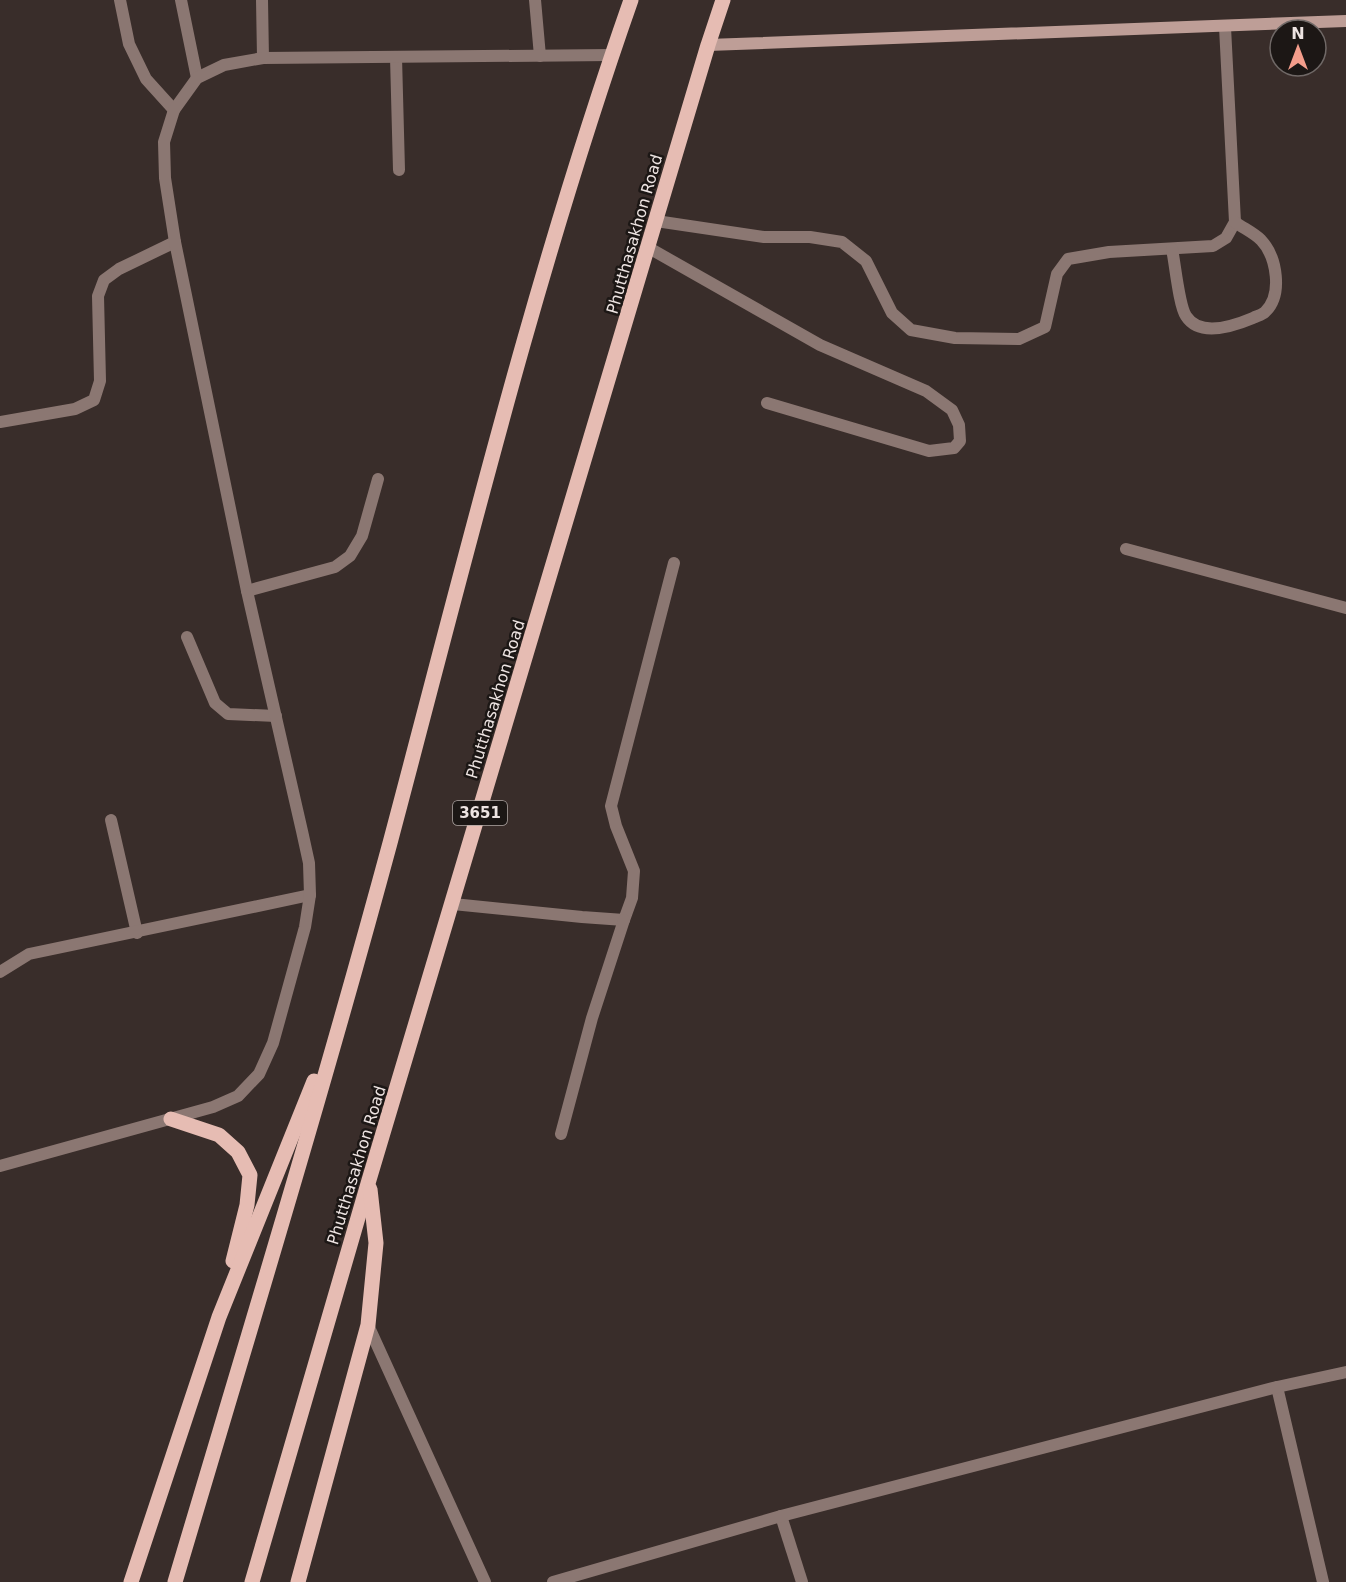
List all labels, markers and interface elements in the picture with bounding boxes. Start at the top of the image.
north arrow [1268,18,1328,78]
text: N [1291,24,1305,43]
street label: Phutthasakhon Road [603,152,666,316]
street label: Phutthasakhon Road [462,617,529,781]
road number: 3651 [453,801,507,825]
street label: Phutthasakhon Road [323,1083,390,1247]

